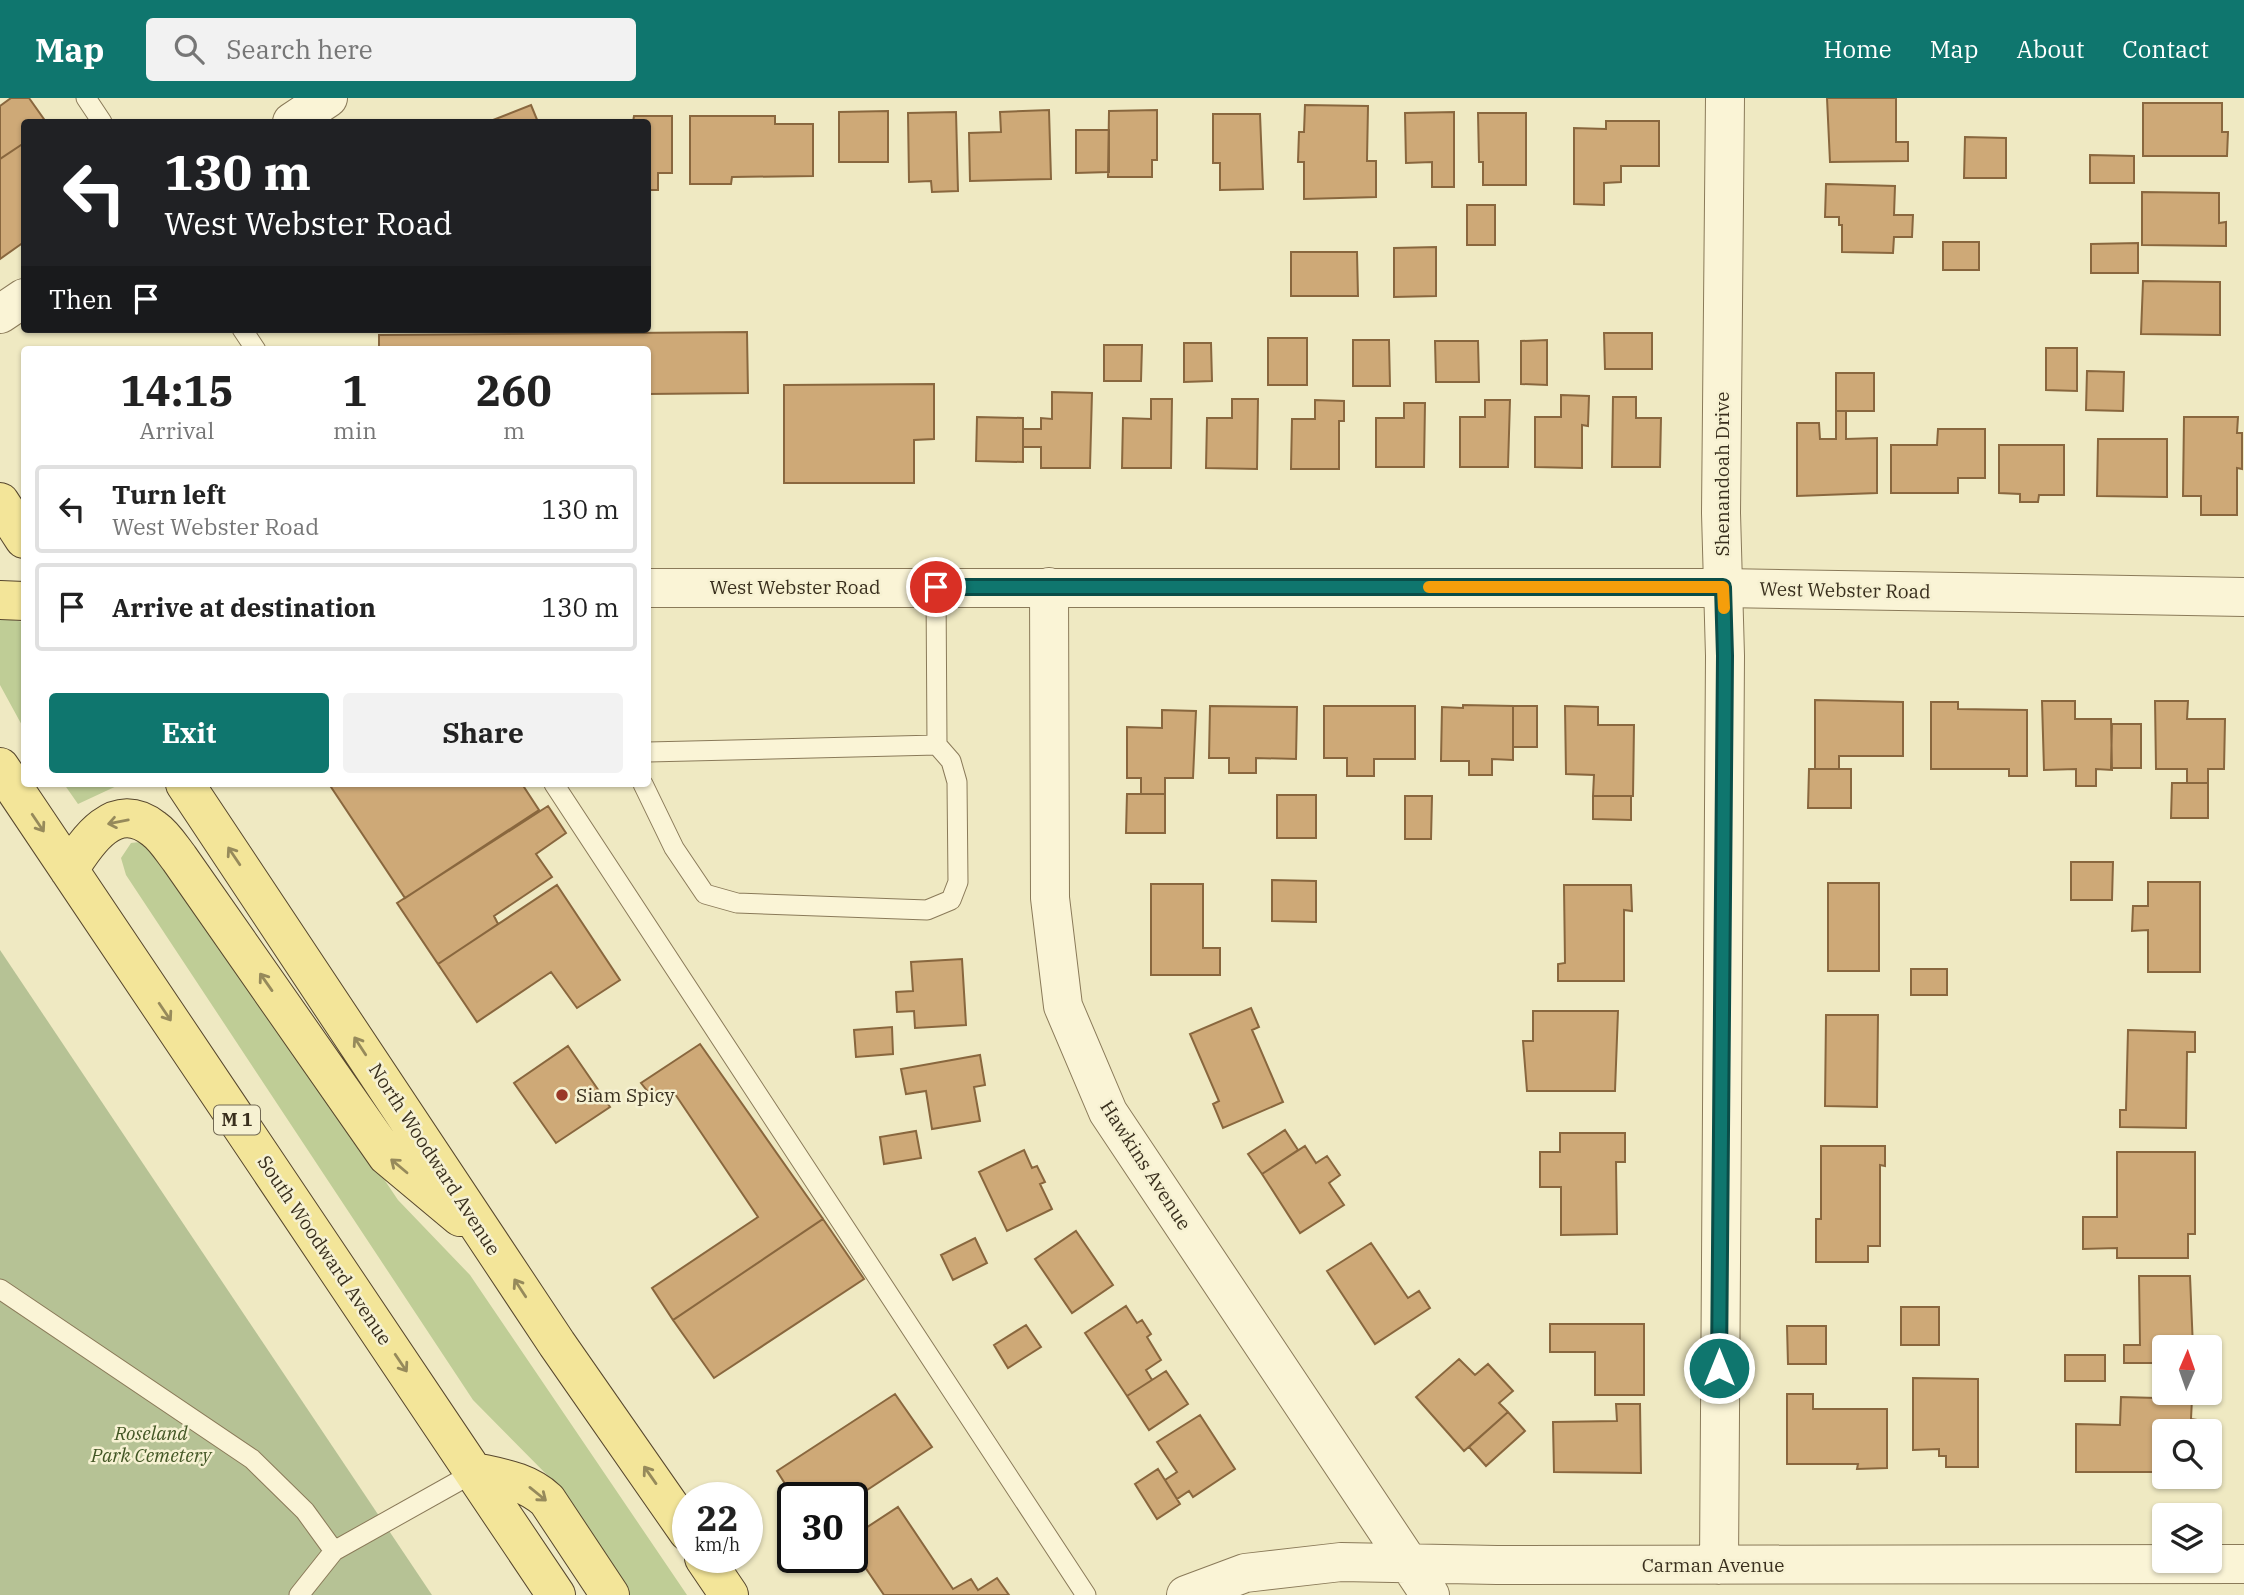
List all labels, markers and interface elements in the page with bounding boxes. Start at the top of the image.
search box [146,18,636,81]
text: Map [35,28,104,71]
icon: search [170,30,208,68]
text: Search here [226,32,373,66]
text: Home [1824,33,1892,65]
text: Map [1930,33,1978,65]
text: About [2016,33,2084,65]
text: Contact [2122,33,2209,65]
text: 130 m [164,140,311,203]
icon: left [49,147,140,238]
text: West Webster Road [164,202,452,244]
icon: arrive [127,280,165,318]
text: Then [49,282,113,316]
text: 14:15 [120,363,234,418]
text: 1 [342,363,368,418]
text: 260 [476,363,552,418]
street label: Shenandoah Drive [1710,392,1734,556]
text: Arrival [140,415,214,445]
text: min [333,415,377,445]
text: m [503,415,525,445]
text: Turn left [112,477,226,511]
icon: left [53,490,91,528]
text: 130 m [541,492,619,526]
text: West Webster Road [112,511,319,541]
pin [906,557,966,617]
icon: arrive [917,568,955,606]
street label: West Webster Road [709,575,881,599]
street label: West Webster Road [1759,577,1931,603]
icon: arrive [53,588,91,626]
text: Arrive at destination [112,590,376,624]
text: 130 m [541,590,619,624]
button: Exit [49,693,329,773]
button: Share [343,693,623,773]
one-way arrow [31,813,45,833]
one-way arrow [108,816,130,829]
one-way arrow [227,847,241,867]
one-way arrow [259,973,273,992]
one-way arrow [158,1002,172,1021]
one-way arrow [353,1037,368,1056]
street label: North Woodward Avenue [364,1059,506,1259]
place label: Siam Spicy [576,1083,676,1107]
marker: Siam Spicy [554,1087,570,1103]
street label: Hawkins Avenue [1095,1096,1197,1234]
road number: M 1 [214,1105,260,1134]
street label: South Woodward Avenue [253,1151,397,1349]
one-way arrow [390,1158,408,1174]
one-way arrow [513,1279,528,1298]
position arrow [1682,1331,1756,1405]
north arrow [2152,1335,2222,1405]
map controls [2152,1335,2222,1573]
one-way arrow [395,1353,409,1373]
button: search [2152,1419,2222,1489]
park label: Roseland Park Cemetery [90,1421,212,1467]
one-way arrow [643,1466,657,1485]
speed limit sign: 30 [777,1482,868,1573]
one-way arrow [529,1486,547,1501]
text: 22 [696,1495,739,1541]
button: layers [2152,1503,2222,1573]
text: km/h [695,1533,740,1556]
street label: Carman Avenue [1642,1553,1784,1577]

